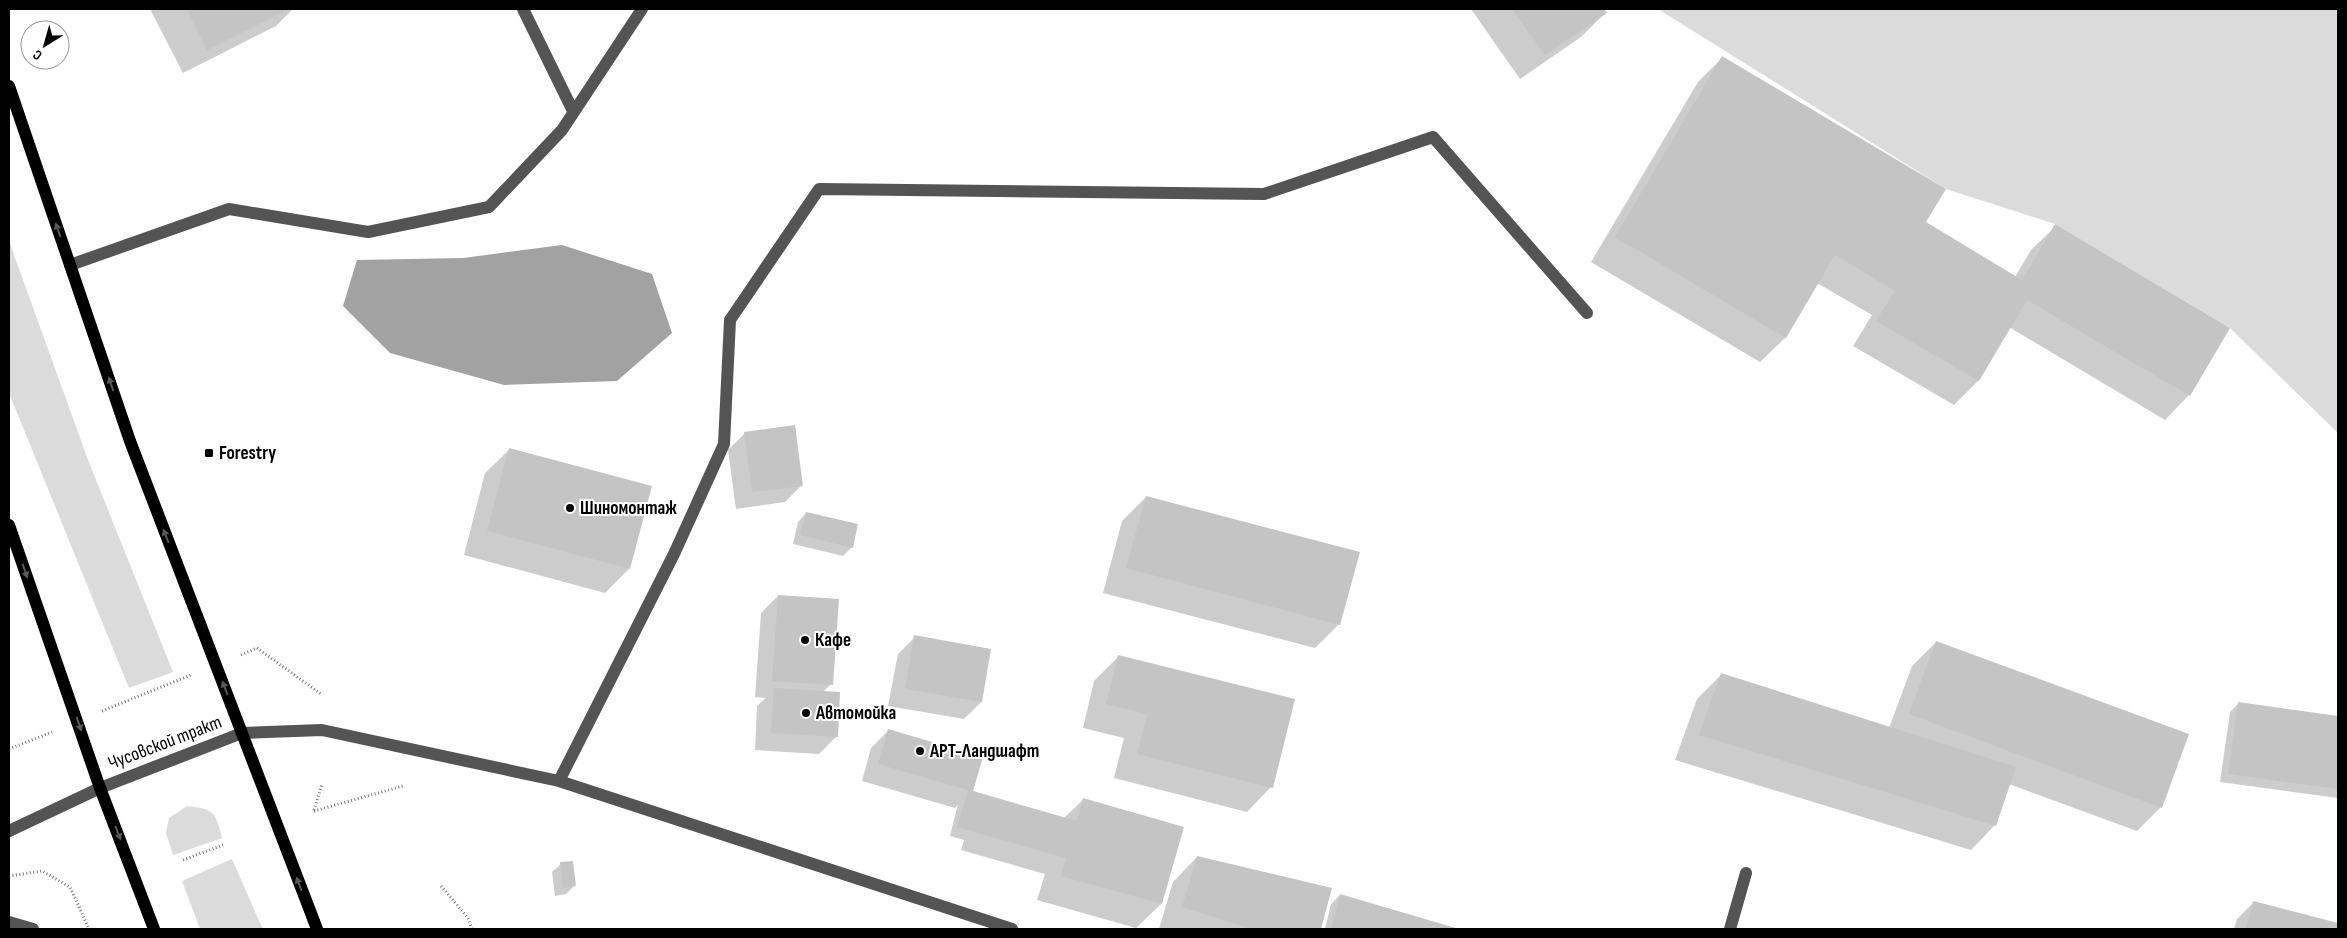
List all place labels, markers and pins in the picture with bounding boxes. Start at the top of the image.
place label: Forestry [219,442,276,465]
marker: Forestry [203,447,215,459]
place label: Шиномонтаж [580,497,677,520]
marker: Шиномонтаж [564,502,576,514]
place label: Кафе [815,629,851,652]
marker: Кафе [799,634,811,646]
place label: Автомойка [815,702,896,725]
marker: Автомойка [800,707,812,719]
place label: АРТ-Ландшафт [929,740,1039,763]
marker: АРТ-Ландшафт [914,745,926,757]

